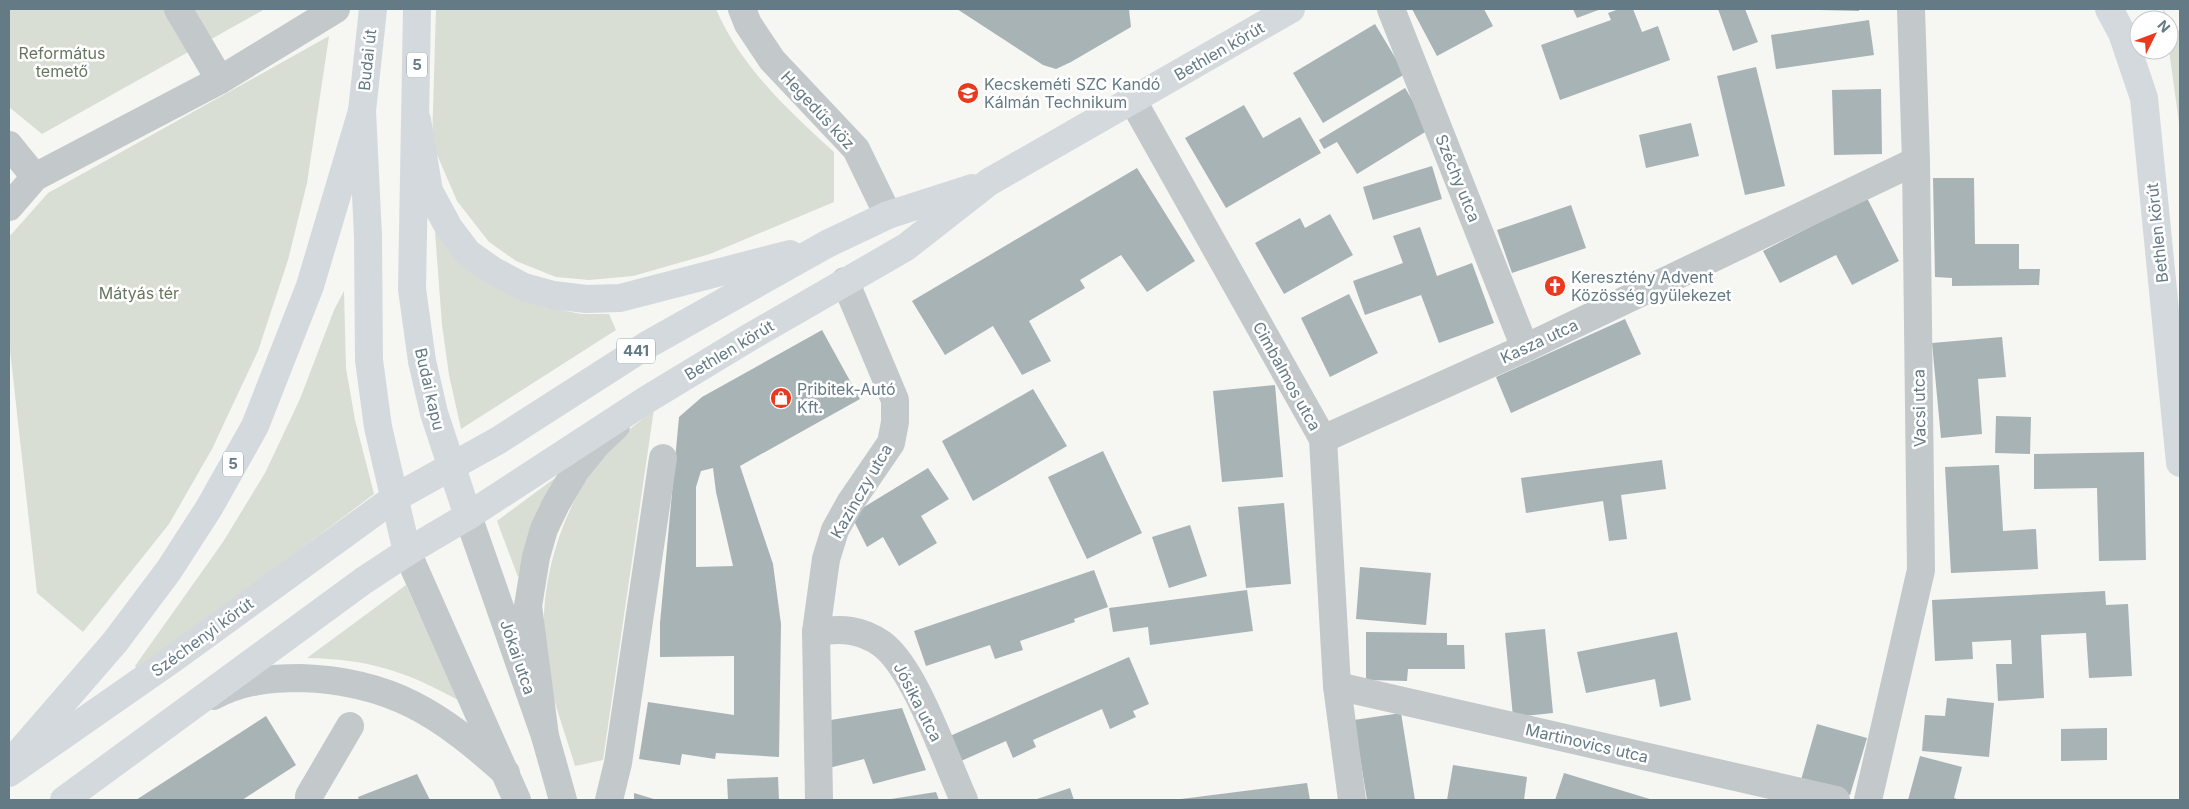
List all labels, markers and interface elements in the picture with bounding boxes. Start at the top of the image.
north arrow [2129,10,2179,60]
text: N [2154,16,2174,36]
street label: Bethlen körút [1171,17,1267,85]
street label: Budai út [354,28,380,92]
park label: Református temető [19,43,105,81]
road number: 5 [407,52,427,78]
street label: Hegedűs köz [777,67,859,153]
place label: Kecskeméti SZC Kandó Kálmán Technikum [984,74,1160,112]
school or university icon: Kecskeméti SZC Kandó Kálmán Technikum [956,81,980,105]
street label: Széchy utca [1431,131,1485,225]
street label: Bethlen körút [2142,182,2172,284]
place label: Keresztény Advent Közösség gyülekezet [1571,267,1731,305]
church icon: Keresztény Advent Közösség gyülekezet [1543,274,1567,298]
park label: Mátyás tér [99,283,179,303]
street label: Kasza utca [1497,314,1581,368]
street label: Bethlen körút [681,316,777,384]
street label: Cimbalmos utca [1249,318,1325,434]
road number: 441 [617,338,655,364]
street label: Budai kapu [411,346,449,432]
street label: Vacsi utca [1908,369,1930,447]
place label: Pribitek-Autó Kft. [797,379,896,417]
shop icon: Pribitek-Autó Kft. [769,386,793,410]
street label: Kazinczy utca [826,440,896,542]
road number: 5 [223,452,243,476]
street label: Széchenyi körút [147,593,257,681]
street label: Jókai utca [496,617,540,697]
street label: Jósika utca [890,659,946,745]
street label: Martinovics utca [1524,719,1650,767]

